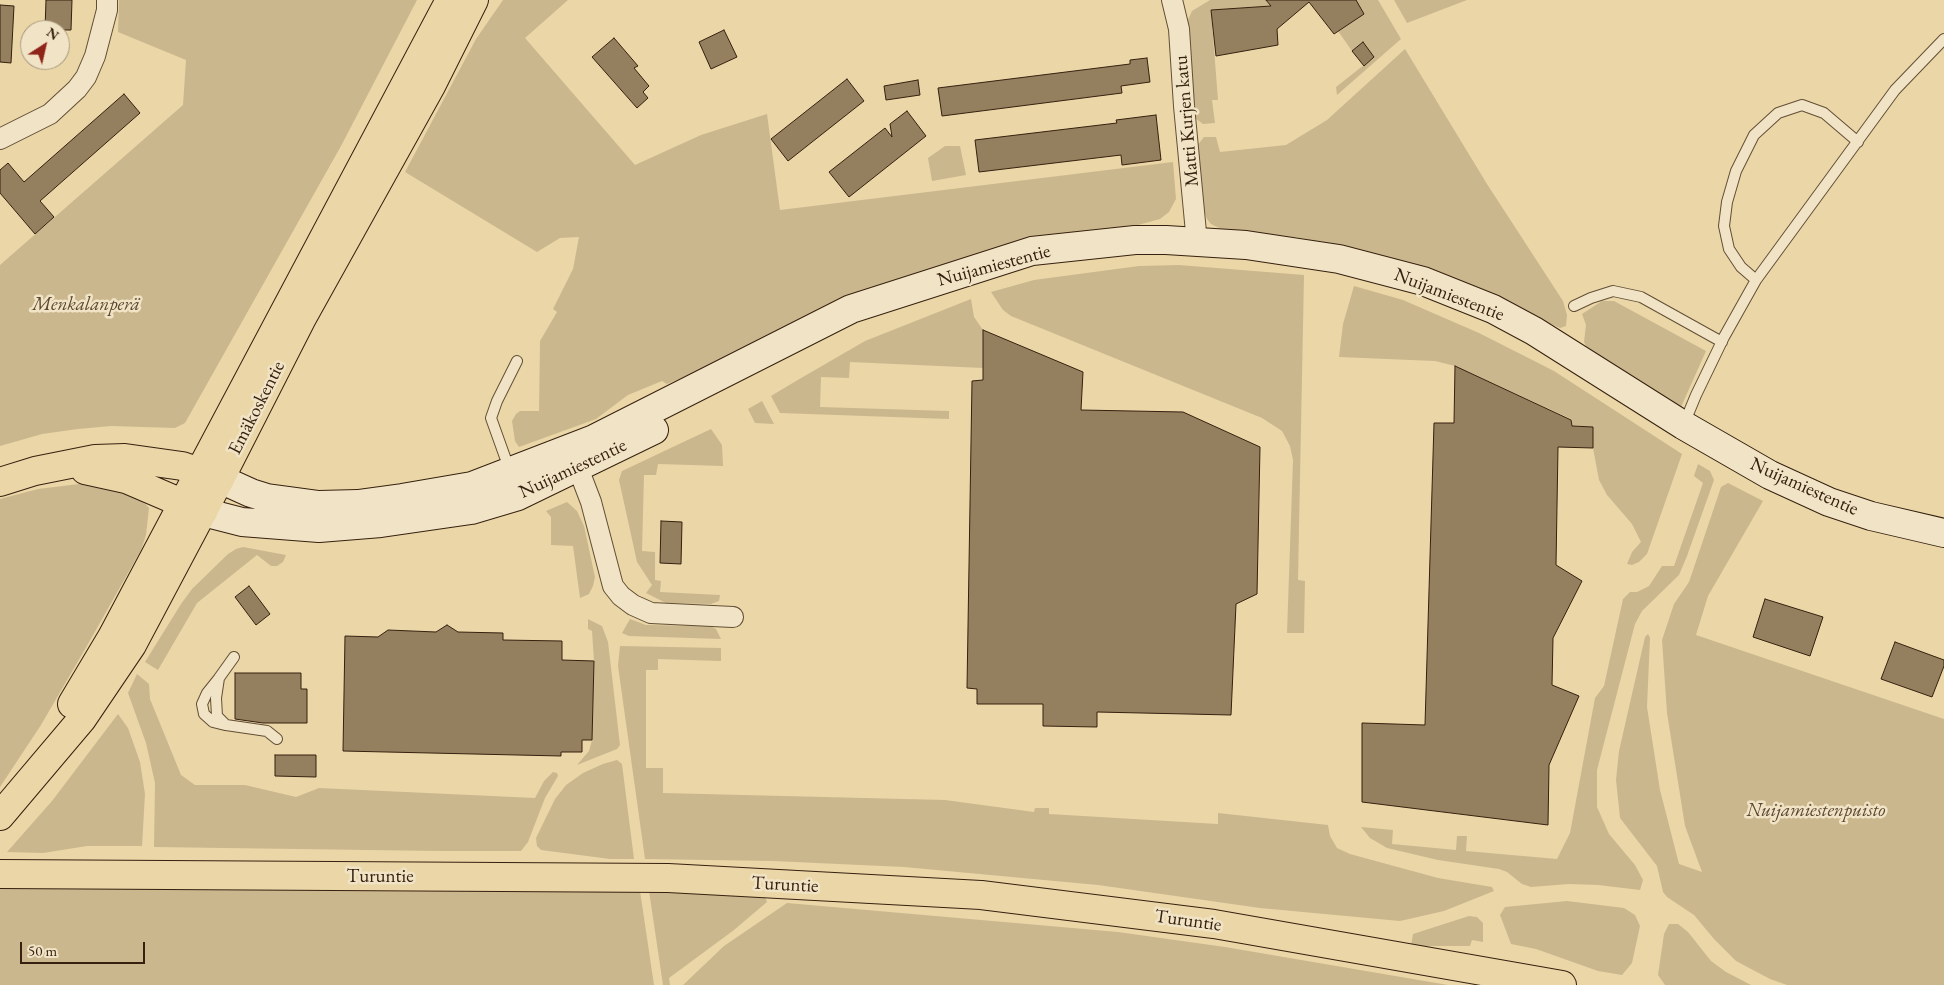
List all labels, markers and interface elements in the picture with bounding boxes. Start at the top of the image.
north arrow [20,20,70,70]
text: N [43,23,63,44]
street label: Matti Kurjen katu [1170,54,1204,188]
street label: Nuijamiestentie [935,240,1053,292]
street label: Nuijamiestentie [1391,264,1507,326]
park label: Menkalanperä [32,294,140,316]
street label: Emäkoskentie [224,357,290,459]
street label: Nuijamiestentie [516,434,630,504]
street label: Nuijamiestentie [1746,453,1862,521]
park label: Nuijamiestenpuisto [1747,800,1885,822]
street label: Turuntie [346,866,414,888]
street label: Turuntie [751,872,819,898]
street label: Turuntie [1153,905,1223,937]
scale bar [22,932,148,964]
text: 50 m [28,941,57,960]

